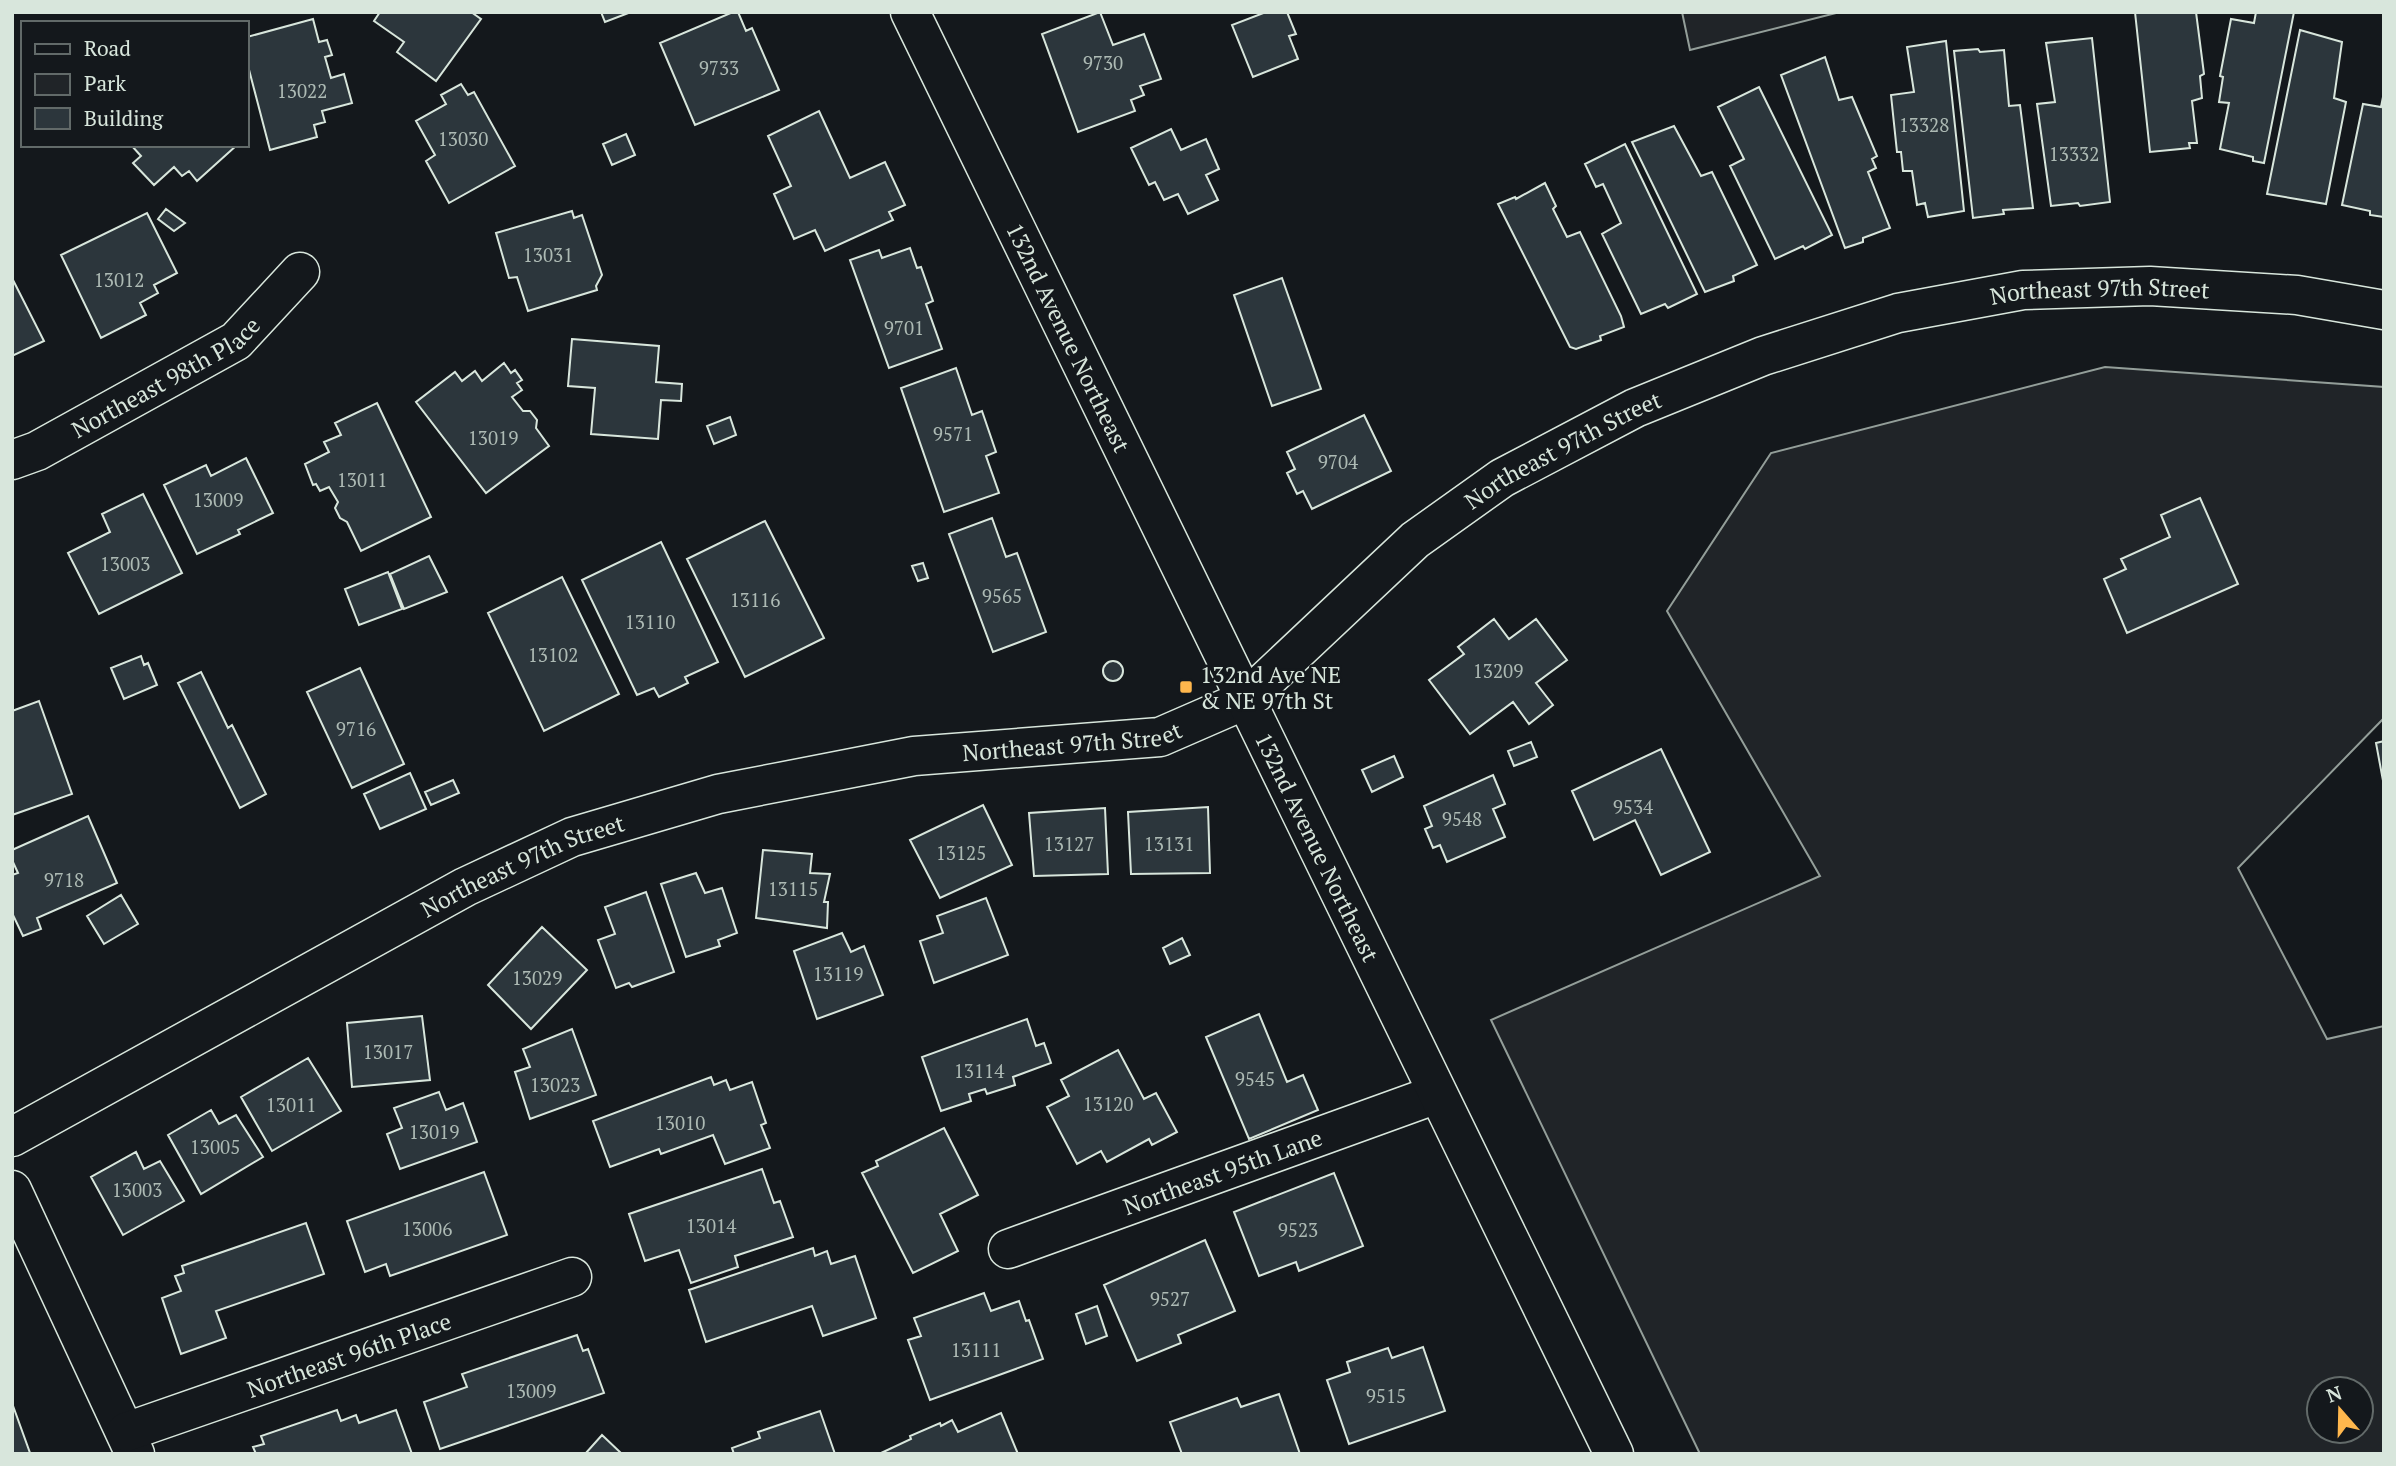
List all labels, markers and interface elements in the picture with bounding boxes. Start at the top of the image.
legend [21,21,248,147]
text: Road [84,34,131,62]
house number: 9730 [1083,50,1123,75]
house number: 9733 [699,55,739,80]
text: Park [84,69,126,97]
house number: 13022 [277,78,327,103]
text: Building [84,104,164,132]
house number: 13328 [1899,112,1949,137]
house number: 13030 [438,126,488,151]
house number: 13332 [2049,141,2099,166]
street label: 132nd Avenue Northeast [1000,217,1138,458]
house number: 13031 [523,242,573,267]
house number: 13012 [94,267,144,292]
street label: Northeast 97th Street [1987,270,2211,311]
street label: Northeast 98th Place [66,310,266,445]
house number: 9701 [884,315,924,340]
street label: Northeast 97th Street [1458,383,1666,516]
house number: 9571 [933,421,973,446]
house number: 13019 [468,425,518,450]
house number: 9704 [1318,449,1359,474]
house number: 13011 [337,467,387,492]
house number: 13009 [193,487,243,512]
house number: 13003 [100,551,150,576]
house number: 9565 [982,583,1022,608]
house number: 13116 [730,587,780,612]
house number: 13110 [625,609,675,634]
house number: 13102 [528,642,578,667]
house number: 13209 [1473,658,1523,683]
place label: 132nd Ave NE & NE 97th St [1200,659,1341,716]
marker: 132nd Ave NE & NE 97th St [1178,679,1194,695]
street label: Northeast 97th Street [961,714,1187,768]
house number: 9716 [336,716,376,741]
street label: 132nd Avenue Northeast [1248,727,1387,967]
house number: 9534 [1613,794,1654,819]
house number: 9548 [1442,806,1482,831]
street label: Northeast 97th Street [415,807,628,924]
house number: 13127 [1044,831,1094,856]
house number: 13131 [1144,831,1194,856]
house number: 13125 [936,840,986,865]
house number: 9718 [44,867,84,892]
house number: 13115 [768,876,818,901]
house number: 13119 [813,961,863,986]
house number: 13029 [512,965,562,990]
house number: 13017 [363,1039,413,1064]
house number: 13114 [954,1058,1005,1083]
house number: 9545 [1235,1066,1275,1091]
house number: 13023 [530,1072,580,1097]
house number: 13120 [1083,1091,1133,1116]
house number: 13011 [266,1092,316,1117]
house number: 13010 [655,1110,705,1135]
house number: 13019 [409,1119,459,1144]
street label: Northeast 95th Lane [1119,1121,1326,1222]
house number: 13005 [190,1134,240,1159]
house number: 13003 [112,1177,162,1202]
house number: 13014 [686,1213,737,1238]
house number: 13006 [402,1216,452,1241]
house number: 9523 [1278,1217,1318,1242]
house number: 9527 [1150,1286,1190,1311]
street label: Northeast 96th Place [243,1305,455,1404]
house number: 13111 [951,1337,1001,1362]
north arrow [2305,1375,2375,1445]
house number: 13009 [506,1378,556,1403]
text: N [2323,1379,2346,1408]
house number: 9515 [1366,1383,1406,1408]

